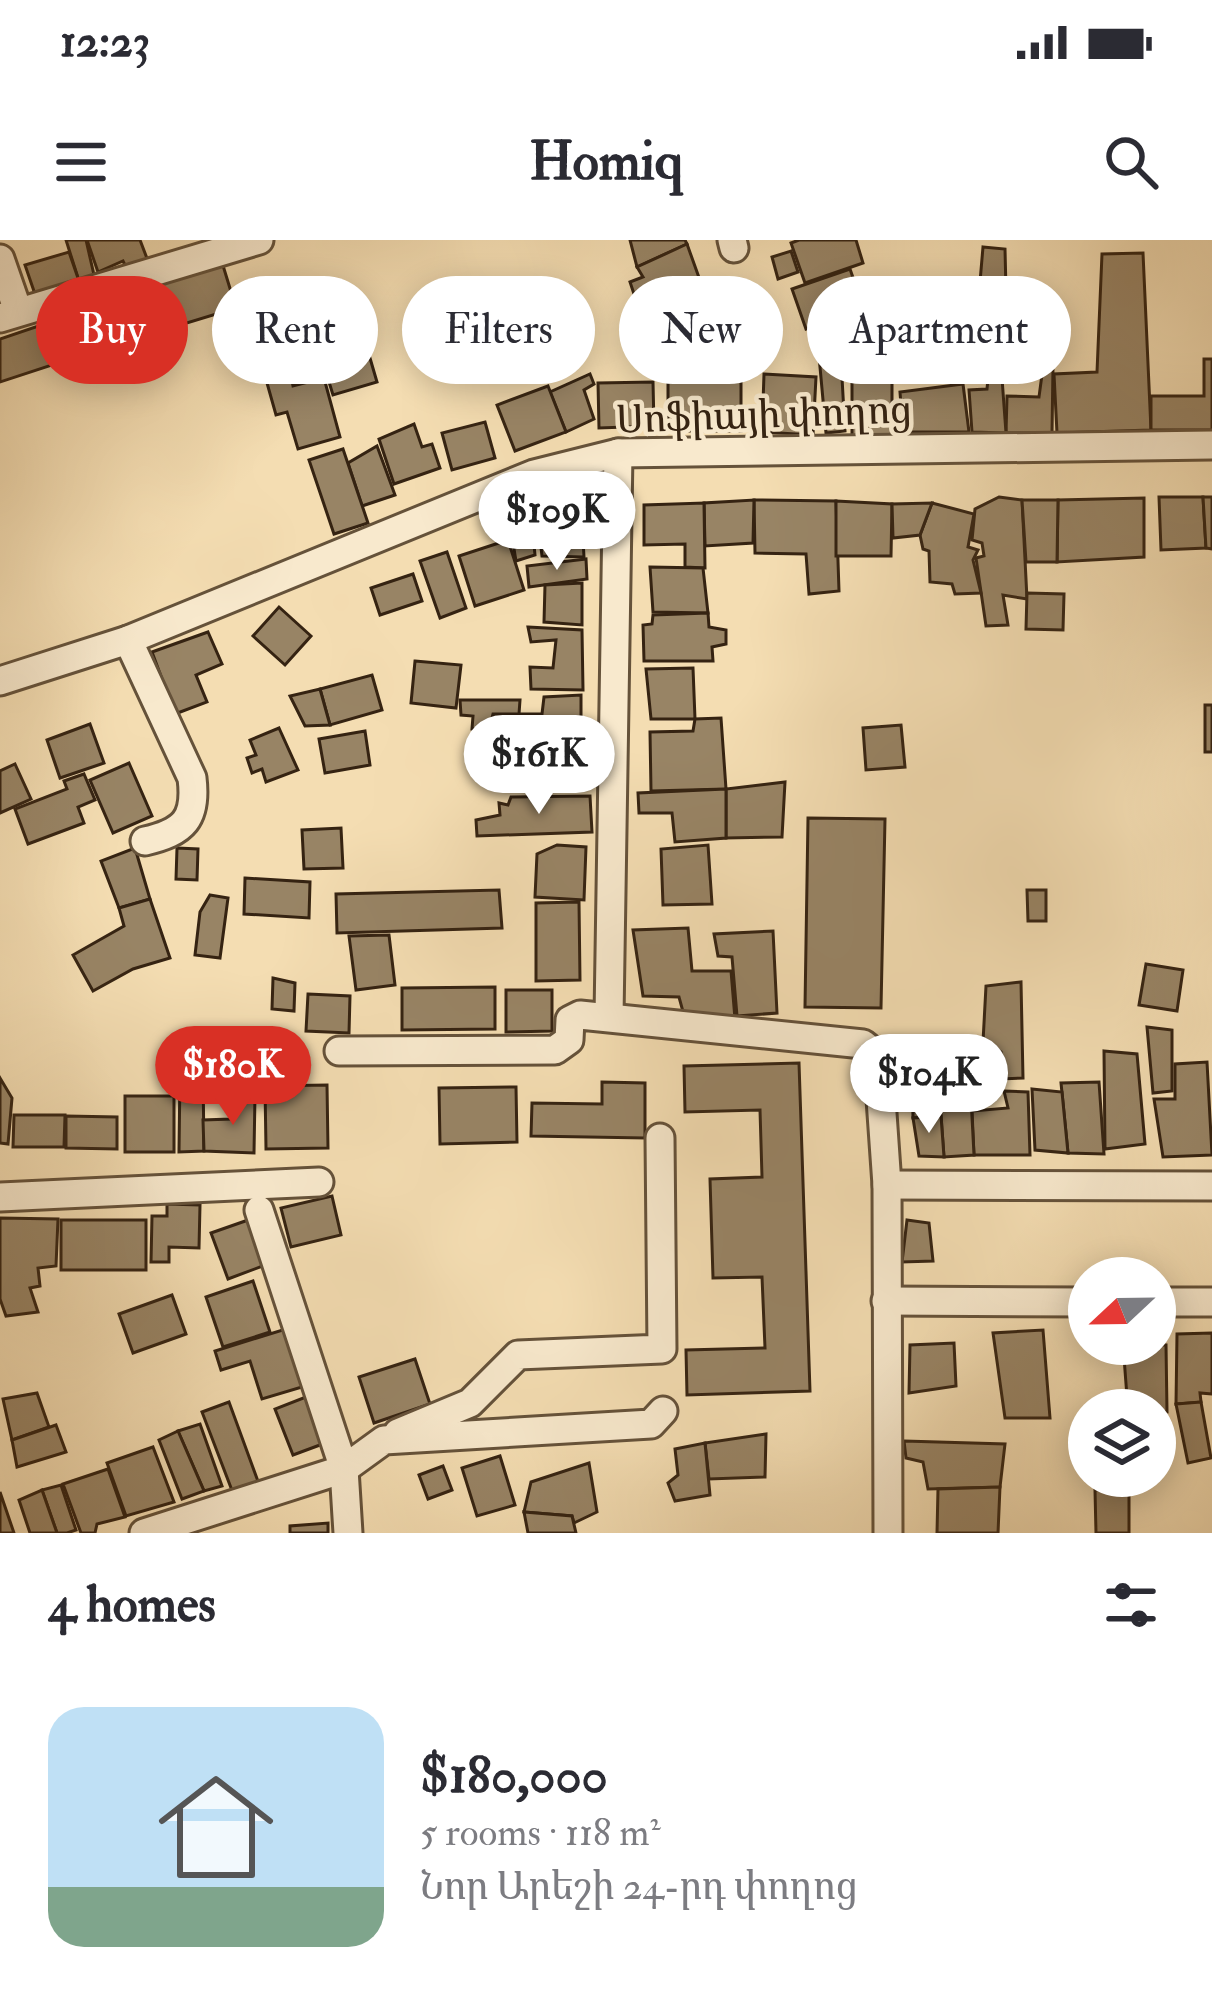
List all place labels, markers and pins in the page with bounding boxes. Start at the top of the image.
pin: $109K [473,471,641,573]
pin: $161K [455,715,623,817]
pin: $180K [149,1026,317,1128]
pin: $104K [845,1034,1013,1136]

